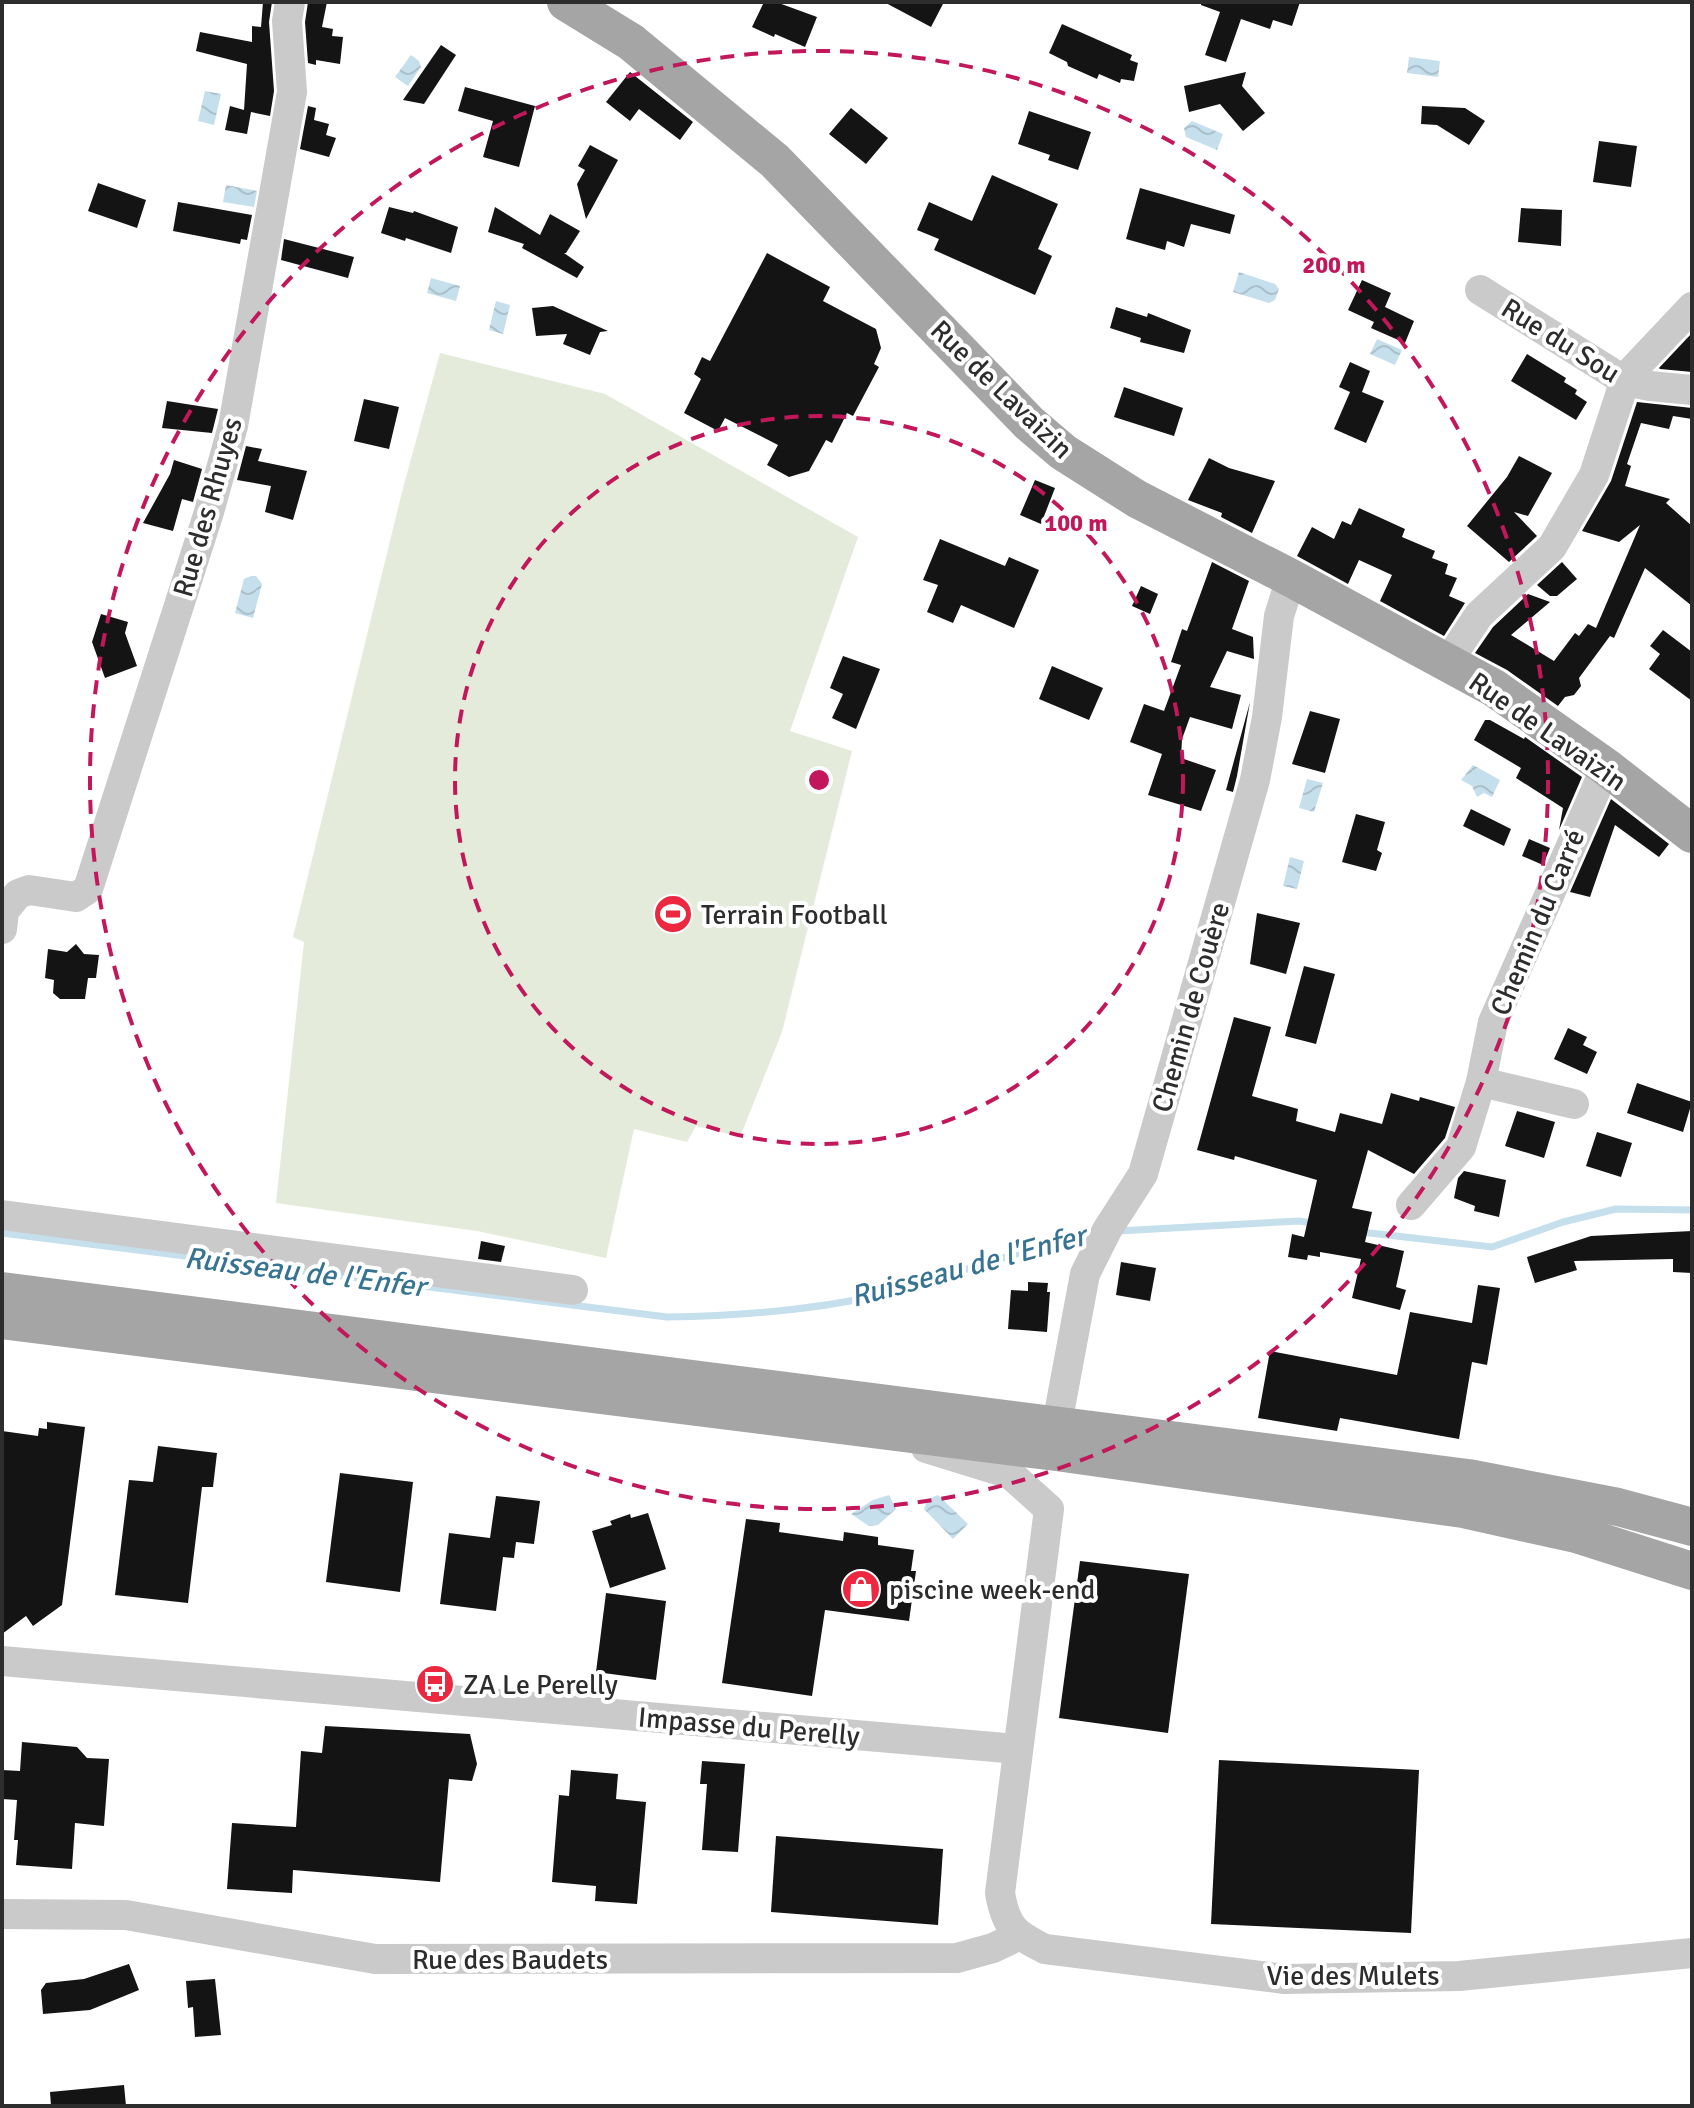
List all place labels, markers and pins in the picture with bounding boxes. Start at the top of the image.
centre of rings [805,766,833,794]
sports icon: Terrain Football [652,893,694,935]
place label: Terrain Football [701,898,888,932]
shop icon: piscine week-end [840,1568,882,1610]
place label: piscine week-end [889,1573,1095,1607]
bus stop icon: ZA Le Perelly [414,1663,456,1705]
place label: ZA Le Perelly [463,1668,618,1702]

